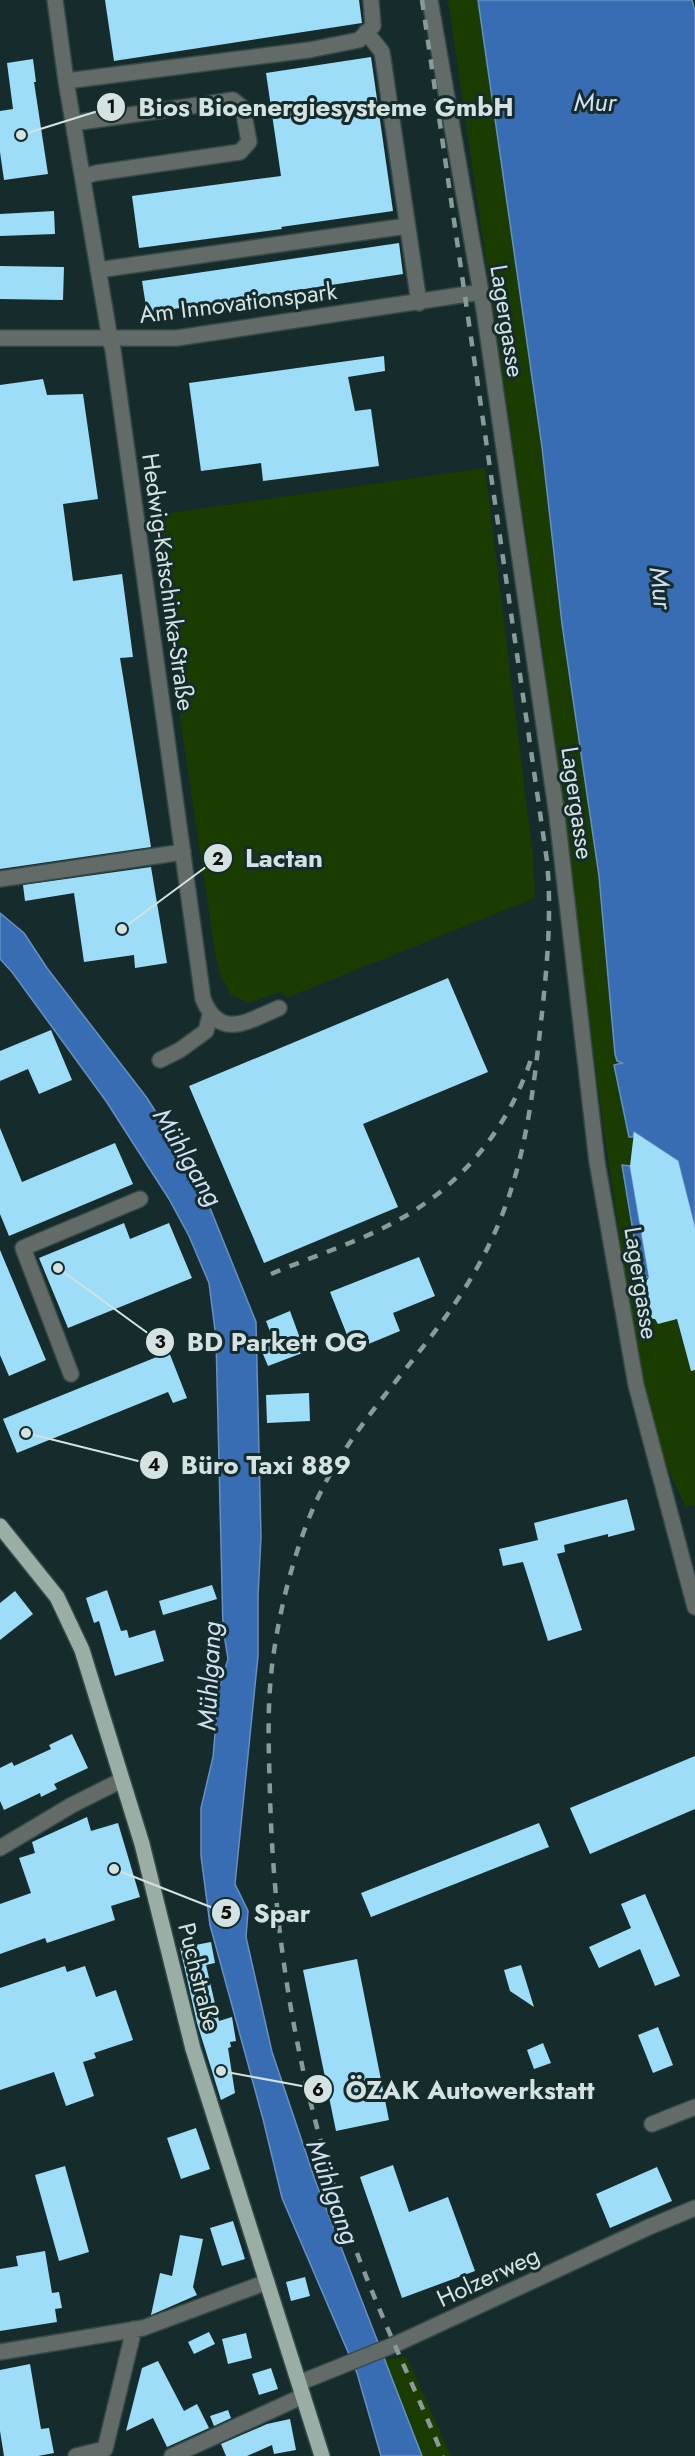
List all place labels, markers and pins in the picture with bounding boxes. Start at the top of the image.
callout: Bios Bioenergiesysteme GmbH [96,85,526,129]
callout: Lactan [203,836,335,880]
callout: BD Parkett OG [145,1320,379,1364]
callout: Büro Taxi 889 [139,1443,364,1487]
callout: Spar [211,1891,322,1935]
callout: ÖZAK Autowerkstatt [303,2067,607,2111]

